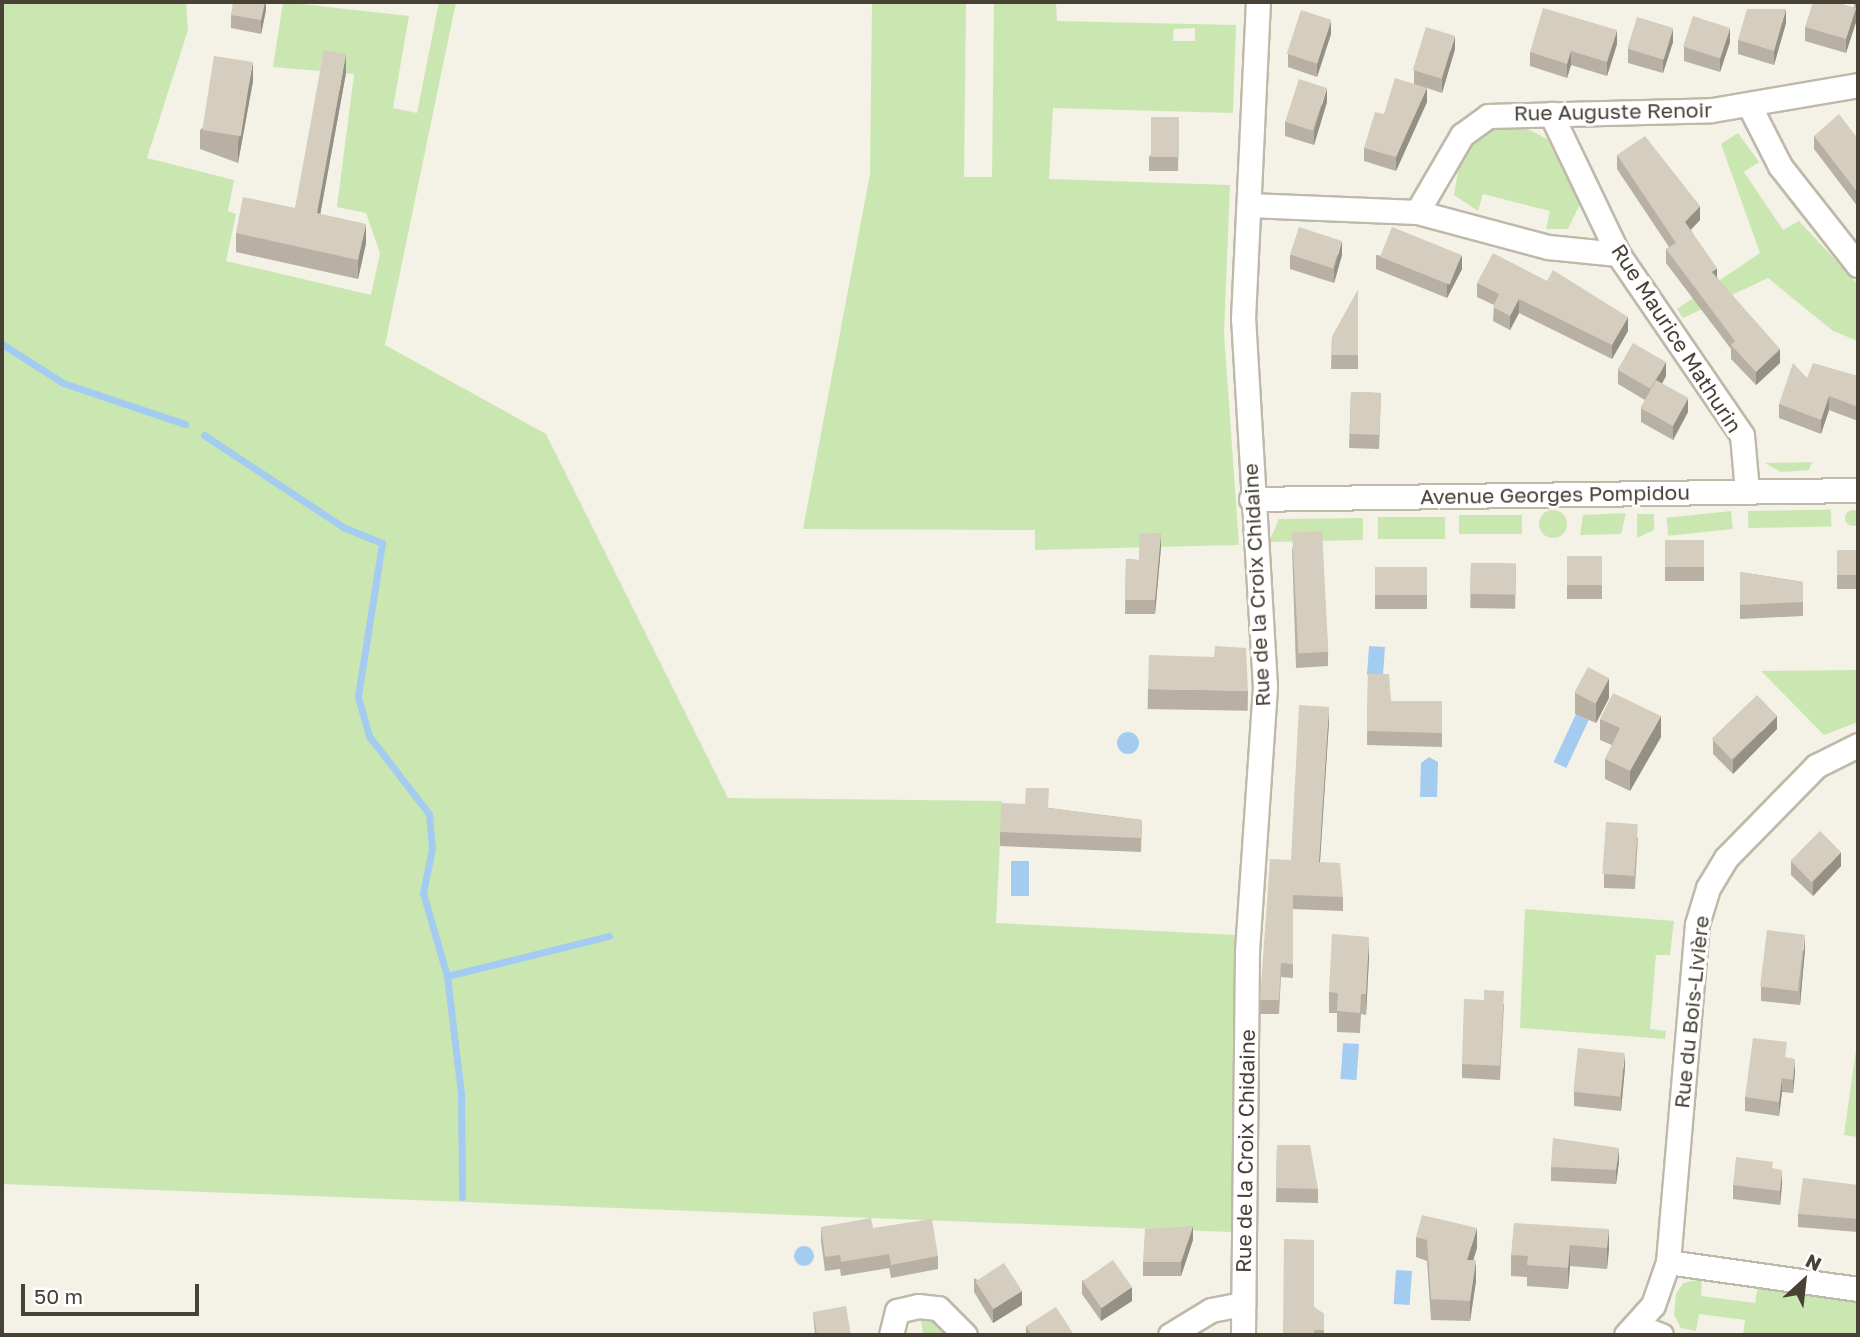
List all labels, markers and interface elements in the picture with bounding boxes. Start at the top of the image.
street label: Rue Auguste Renoir [1514,97,1712,125]
street label: Rue Maurice Mathurin [1607,239,1747,437]
street label: Rue de la Croix Chidaine [1237,463,1275,707]
street label: Avenue Georges Pompidou [1420,479,1690,509]
street label: Rue du Bois-Livière [1668,914,1714,1110]
street label: Rue de la Croix Chidaine [1230,1029,1260,1273]
north arrow [1769,1246,1839,1316]
text: N [1802,1248,1825,1275]
scale bar [24,1270,203,1314]
text: 50 m [34,1283,83,1309]

